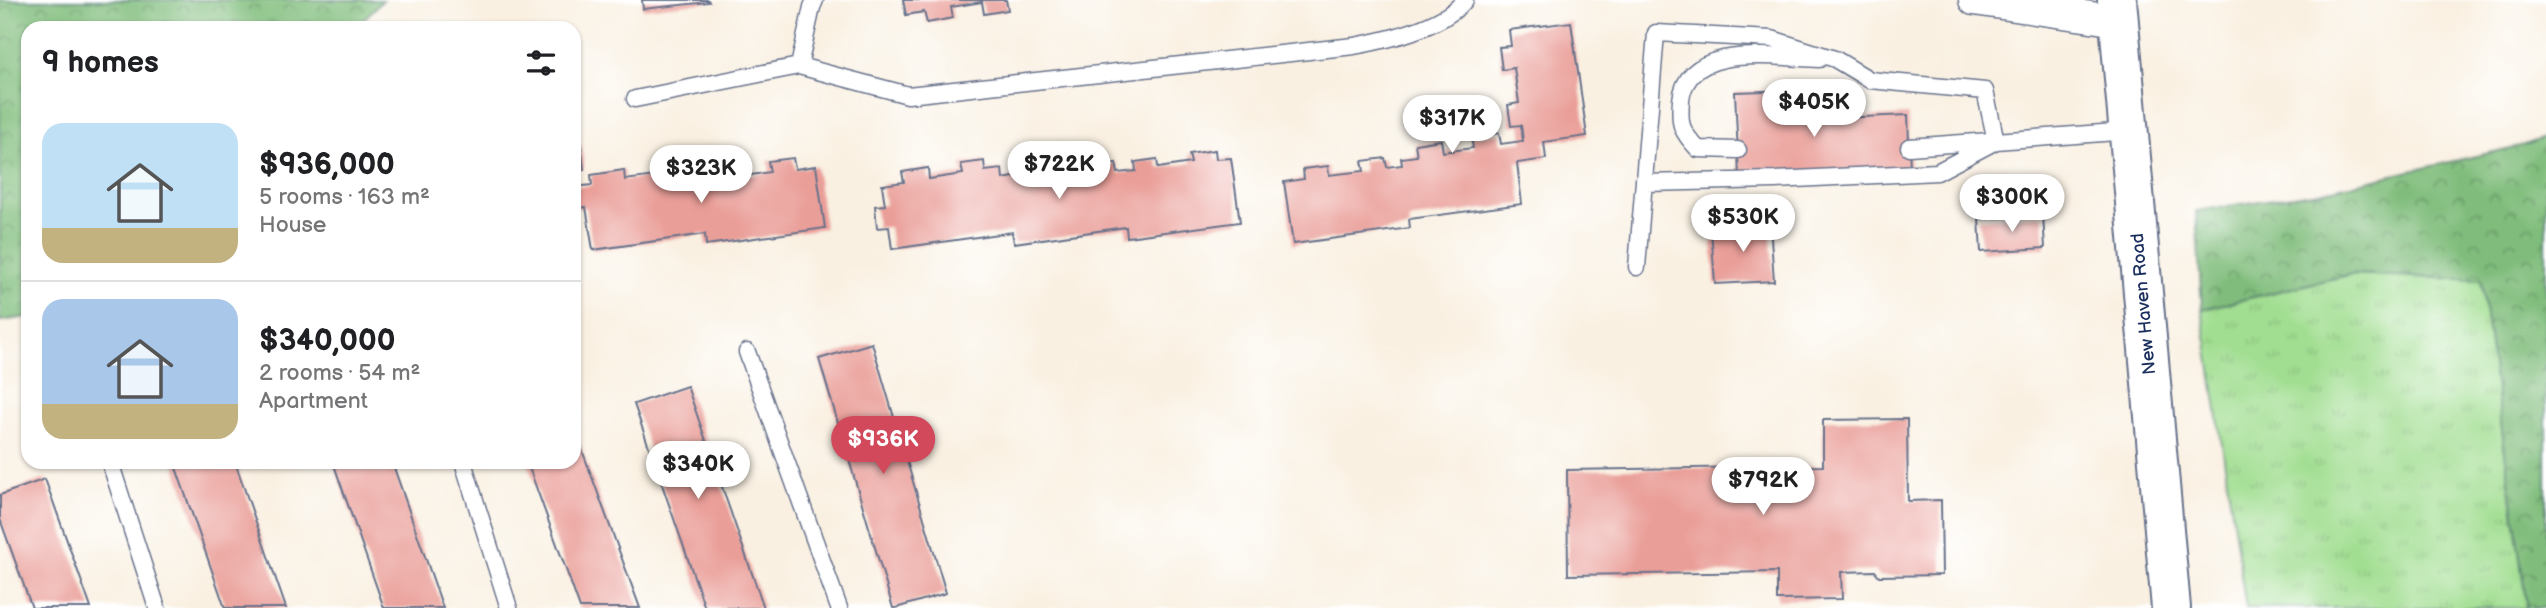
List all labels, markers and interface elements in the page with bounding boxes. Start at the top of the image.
icon: filters [522,44,560,82]
text: 9 homes [42,45,159,81]
pin: $405K [1765,80,1863,139]
text: $405K [1778,88,1850,116]
pin: $317K [1403,96,1501,155]
text: $317K [1419,104,1485,132]
pin: $722K [1010,142,1108,201]
pin: $323K [652,146,750,205]
text: $936,000 [259,147,395,183]
text: $722K [1023,150,1095,178]
icon: home [98,151,182,235]
text: $323K [666,154,736,182]
pin: $300K [1963,174,2061,234]
text: 5 rooms · 163 m² [259,183,430,211]
text: $300K [1976,183,2048,211]
pin: $530K [1694,194,1792,254]
text: $530K [1707,203,1779,231]
text: House [259,211,326,239]
street label: New Haven Road [2127,232,2160,376]
text: $340,000 [259,323,395,359]
icon: home [98,327,182,411]
text: 2 rooms · 54 m² [259,359,421,387]
text: Apartment [259,387,368,415]
pin: $936K [834,416,932,476]
text: $936K [847,425,919,453]
pin: $340K [649,442,747,501]
text: $340K [662,450,734,478]
pin: $792K [1714,458,1812,517]
text: $792K [1728,466,1798,494]

